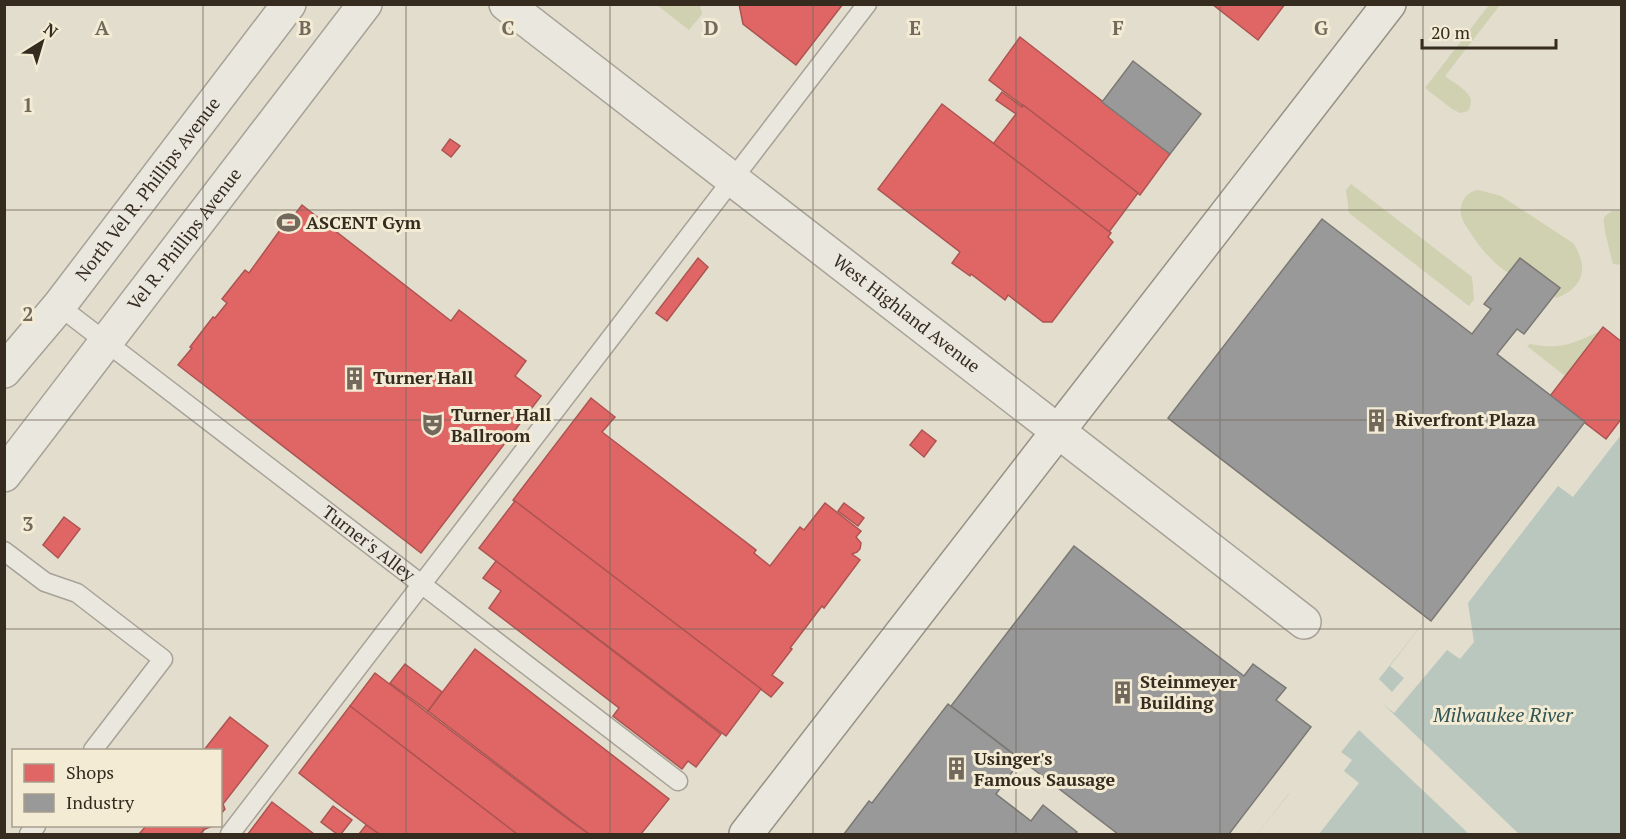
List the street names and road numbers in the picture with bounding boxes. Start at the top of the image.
street label: North Vel R. Phillips Avenue [71,92,225,286]
street label: Vel R. Phillips Avenue [122,164,246,314]
street label: West Highland Avenue [828,248,985,378]
street label: Turner's Alley [318,499,421,586]

